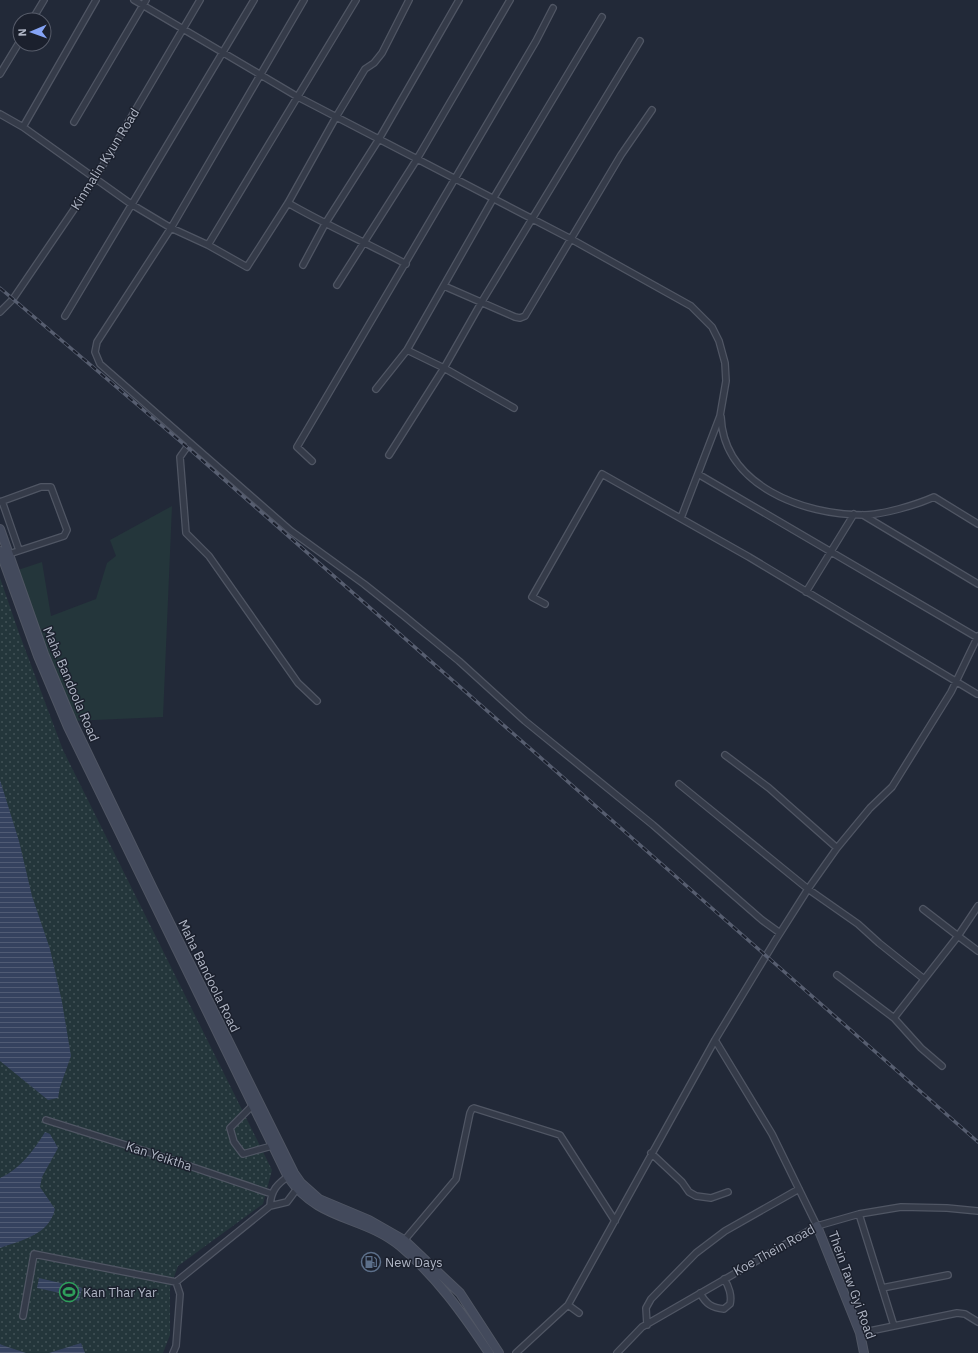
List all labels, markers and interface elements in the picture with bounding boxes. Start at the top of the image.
north arrow [12,12,52,52]
text: N [15,28,29,37]
street label: Kinmalin Kyun Road [67,105,143,213]
street label: Maha Bandoola Road [39,624,103,744]
street label: Maha Bandoola Road [174,917,244,1035]
street label: Kan Yeiktha [124,1137,194,1175]
street label: Koe Thein Road [730,1221,818,1279]
street label: Thein Taw Gyi Road [825,1229,879,1341]
fuel station icon: New Days [360,1251,382,1273]
place label: New Days [385,1254,443,1271]
sports icon: Kan Thar Yar [58,1281,80,1303]
place label: Kan Thar Yar [83,1284,157,1301]

